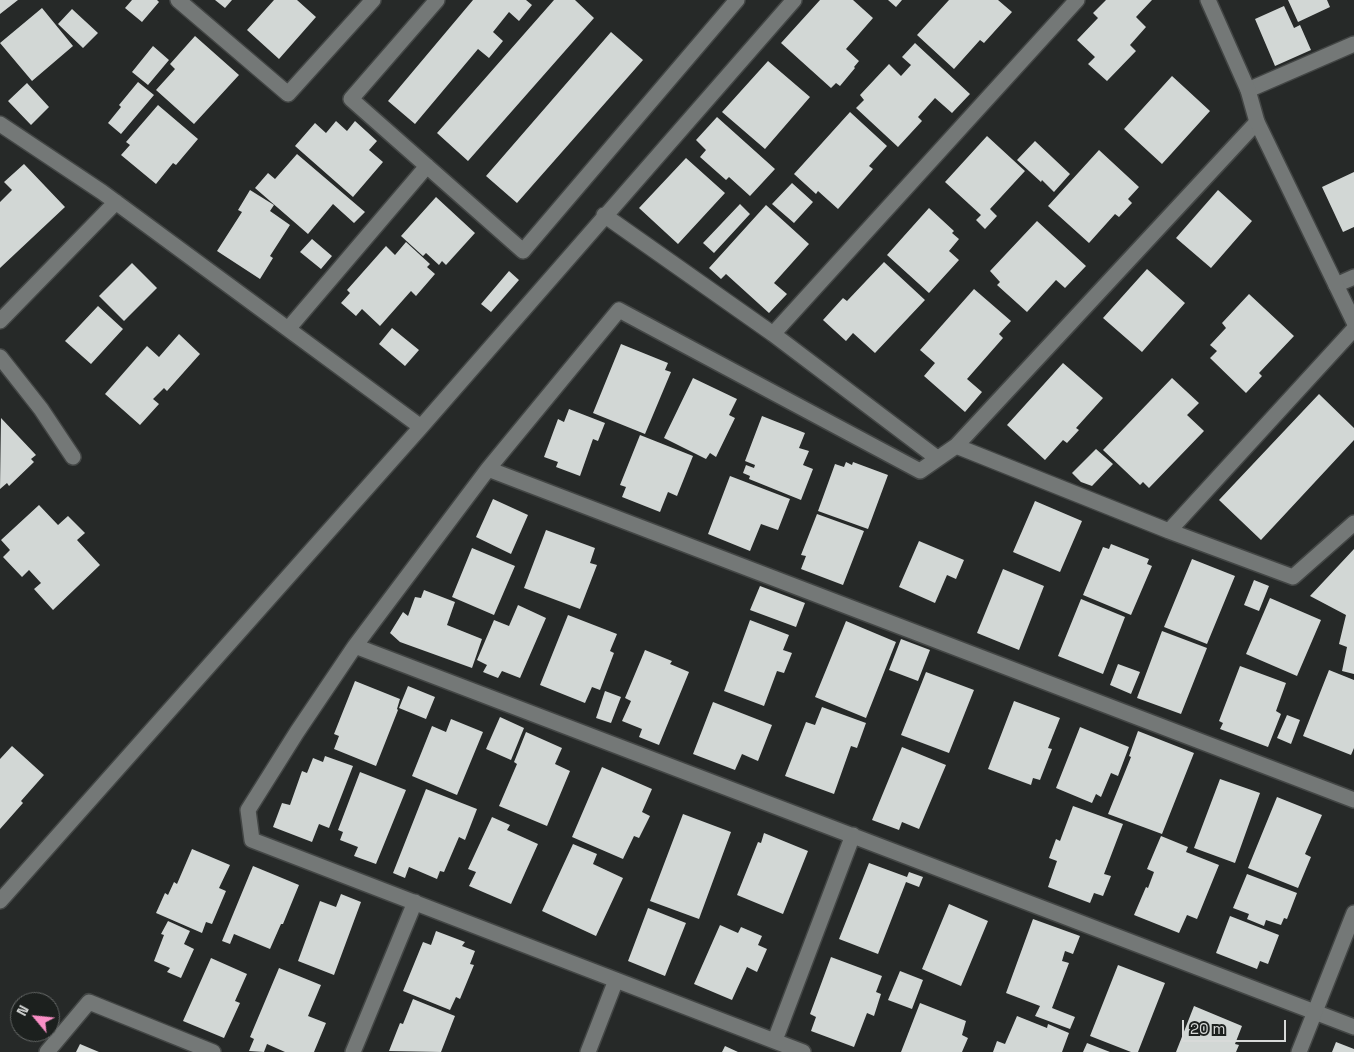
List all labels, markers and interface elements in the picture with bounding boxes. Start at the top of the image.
north arrow [10,992,60,1042]
text: N [12,1002,33,1019]
scale bar [1184,1010,1288,1042]
text: 20 m [1190,1019,1225,1038]

